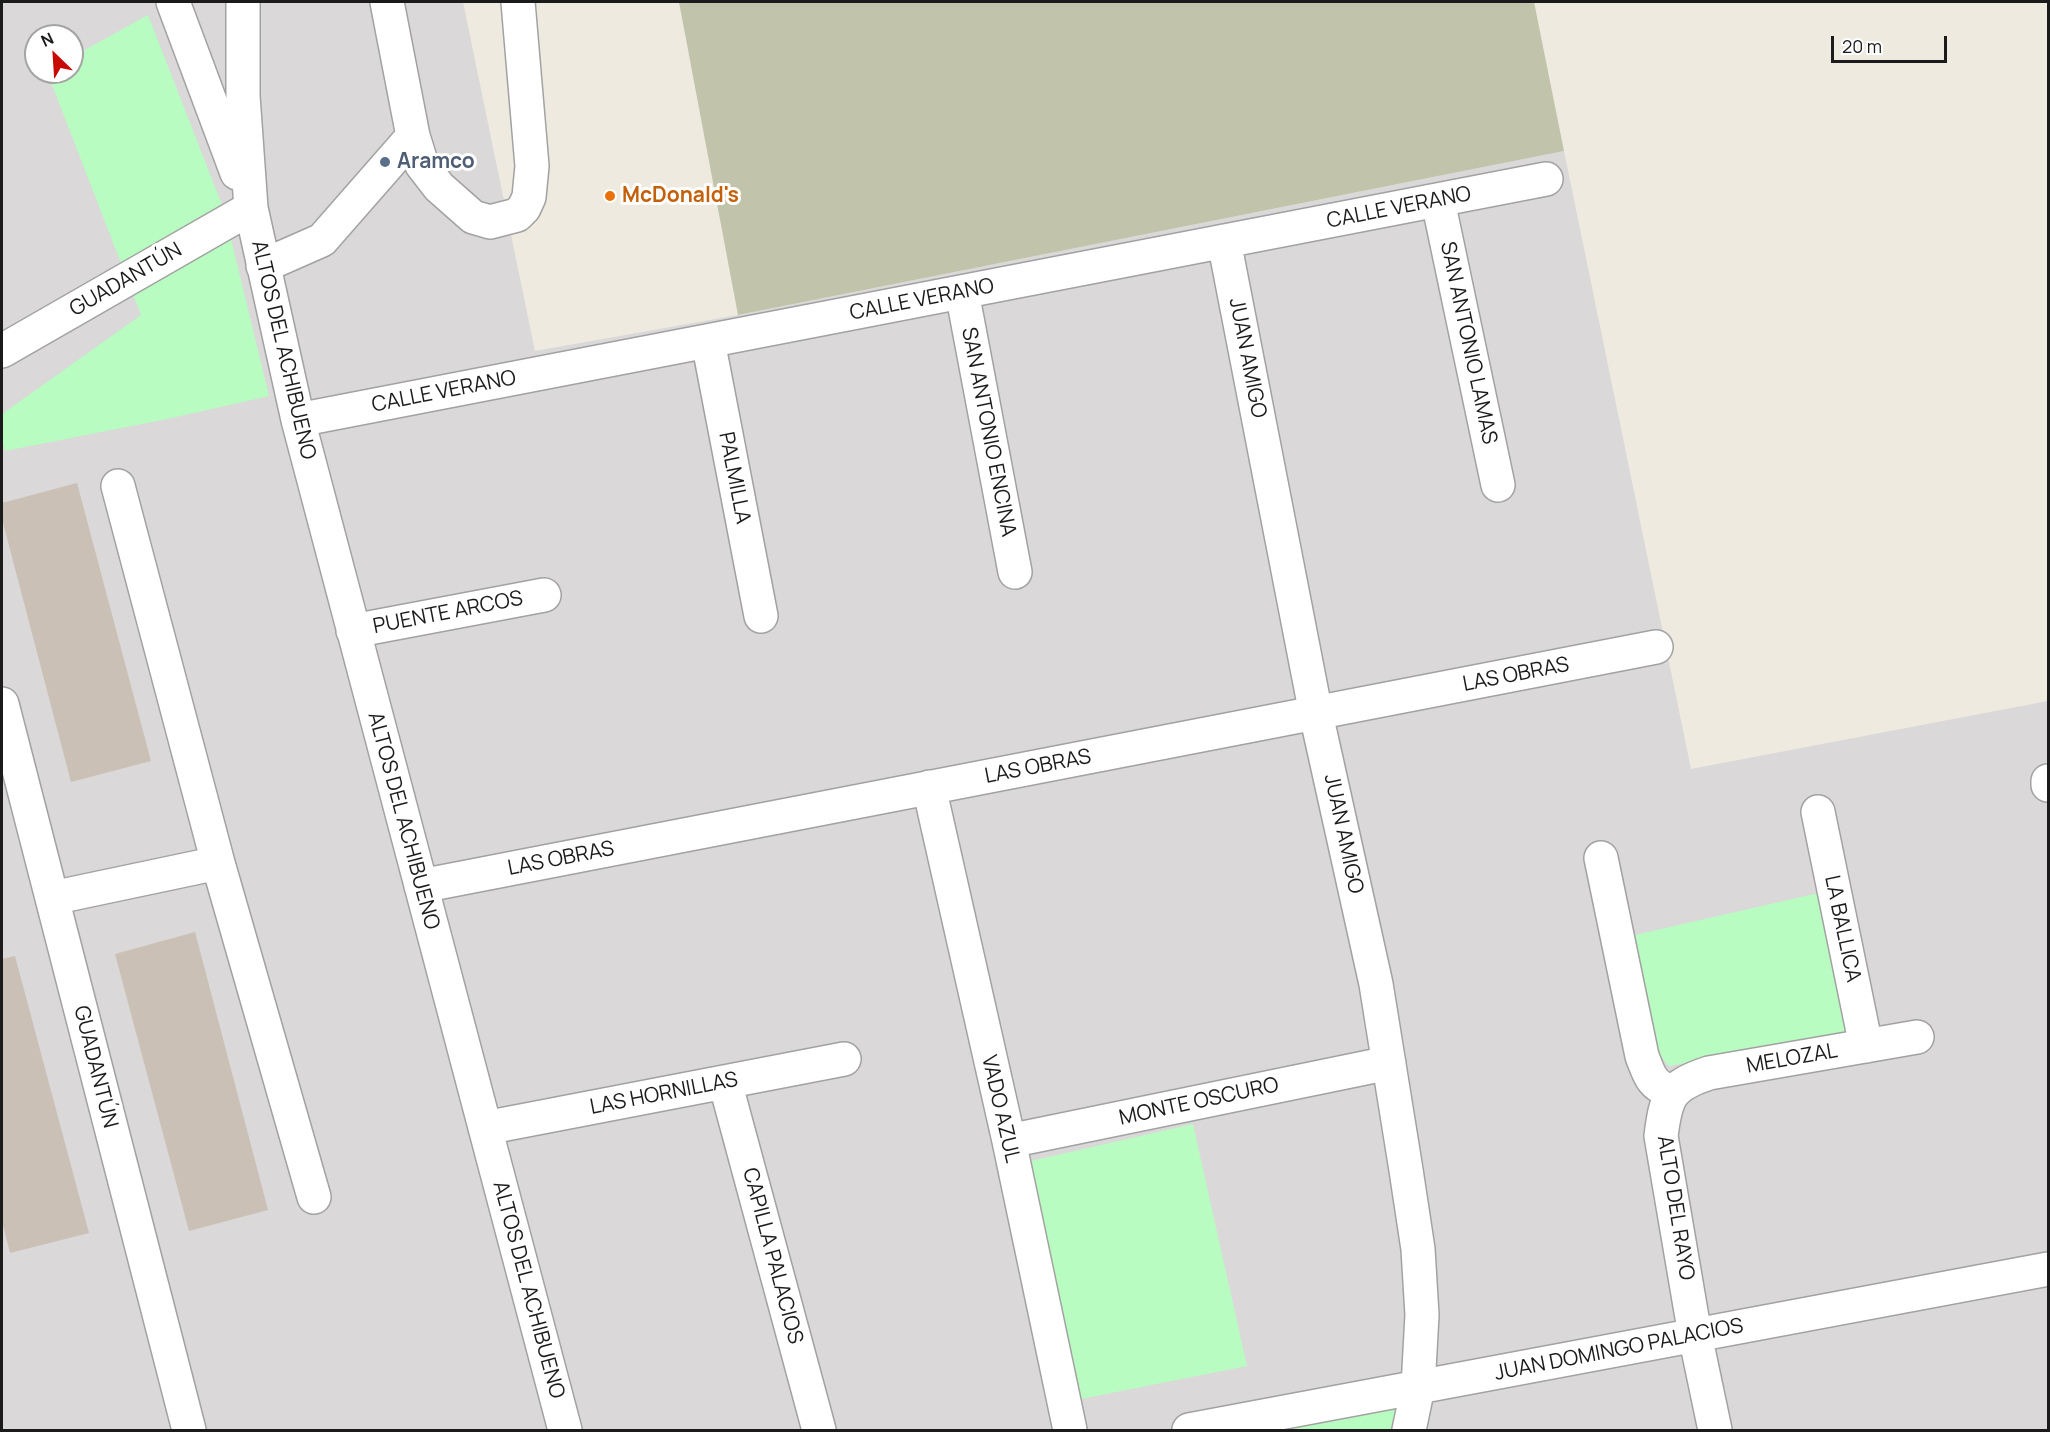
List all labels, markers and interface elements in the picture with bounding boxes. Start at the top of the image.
north arrow [24,24,84,84]
scale bar [1834,24,1950,62]
text: N [37,27,57,52]
text: 20 m [1842,34,1882,58]
place label: Aramco [397,149,475,175]
marker: Aramco [378,155,392,169]
street label: CALLE VERANO [1325,182,1473,234]
place label: McDonald's [622,183,739,209]
marker: McDonald's [603,189,617,203]
street label: GUADANTÚN [65,238,187,322]
street label: ALTOS DEL ACHIBUENO [246,238,320,462]
street label: SAN ANTONIO LAMAS [1434,239,1502,447]
street label: CALLE VERANO [848,274,996,326]
street label: JUAN AMIGO [1223,296,1271,420]
street label: SAN ANTONIO ENCINA [955,325,1021,539]
street label: CALLE VERANO [370,366,518,418]
street label: PALMILLA [713,430,755,526]
street label: PUENTE ARCOS [371,586,525,640]
street label: LAS OBRAS [1461,652,1571,698]
street label: ALTOS DEL ACHIBUENO [362,709,444,933]
street label: LAS OBRAS [983,744,1093,790]
street label: JUAN AMIGO [1318,772,1368,896]
street label: LAS OBRAS [506,836,616,882]
street label: LA BALLICA [1818,873,1866,985]
street label: GUADANTÚN [68,1003,122,1131]
street label: MELOZAL [1744,1039,1840,1079]
street label: VADO AZUL [975,1053,1025,1165]
street label: LAS HORNILLAS [588,1067,740,1121]
street label: MONTE OSCURO [1117,1073,1281,1131]
street label: ALTO DEL RAYO [1651,1134,1699,1282]
street label: CAPILLA PALACIOS [736,1165,808,1347]
street label: ALTOS DEL ACHIBUENO [487,1178,569,1402]
street label: JUAN DOMINGO PALACIOS [1493,1314,1745,1386]

